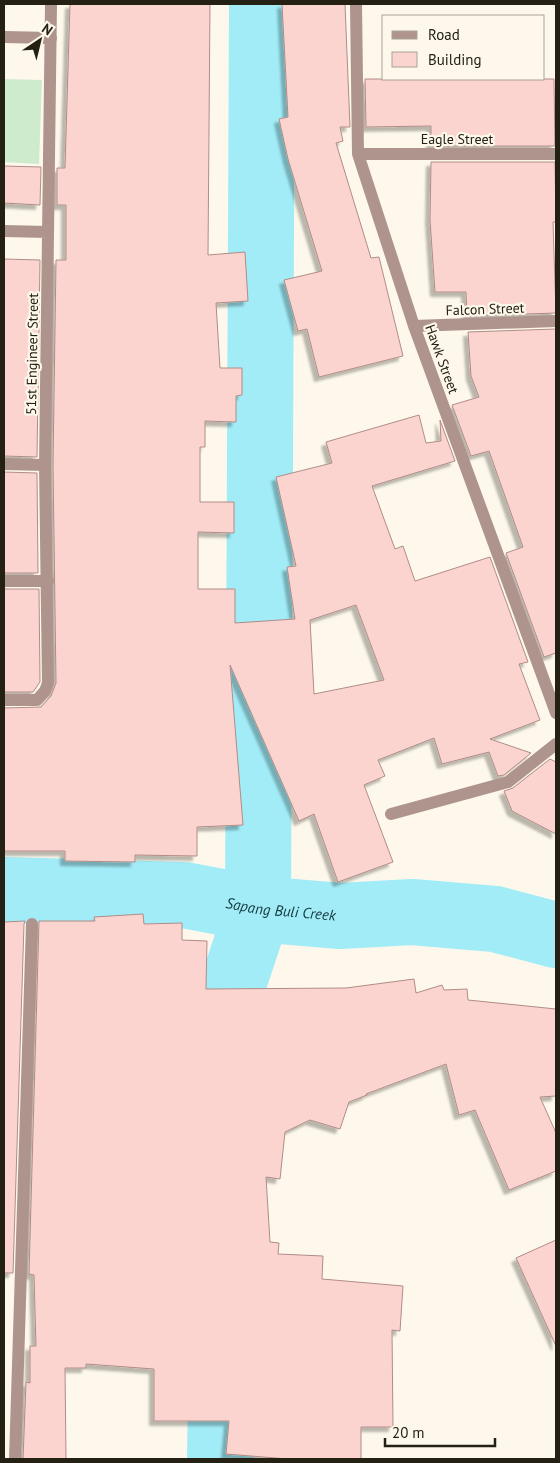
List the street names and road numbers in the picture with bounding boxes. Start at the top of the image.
street label: Eagle Street [421,130,494,148]
street label: 51st Engineer Street [22,293,42,415]
street label: Falcon Street [445,299,525,319]
street label: Hawk Street [421,322,463,396]

